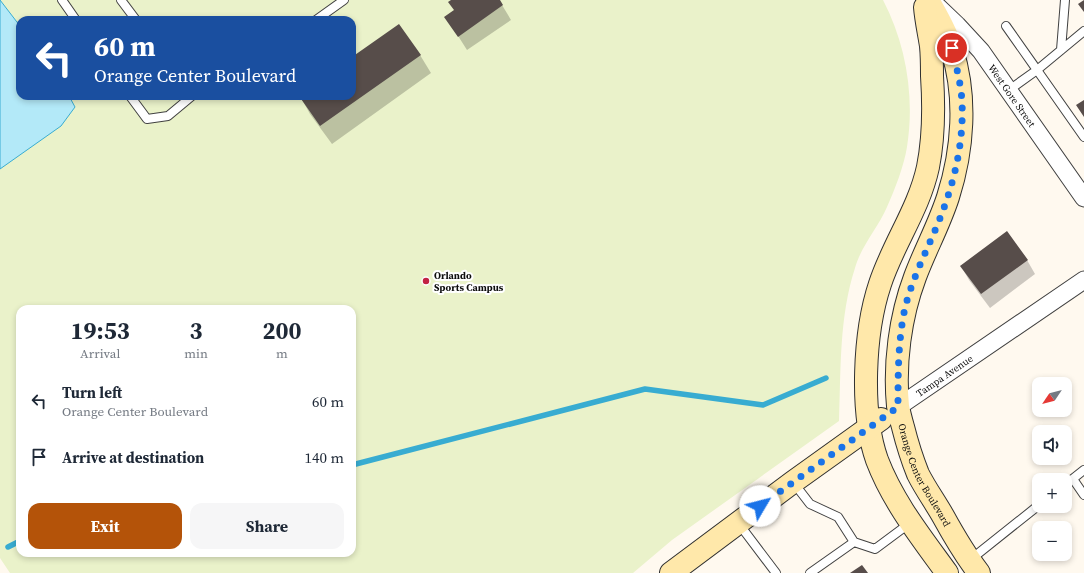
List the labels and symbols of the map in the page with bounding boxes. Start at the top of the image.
pin [935,31,969,65]
street label: West Gore Street [986,61,1039,130]
place label: Orlando Sports Campus [434,269,504,294]
marker: Orlando Sports Campus [421,276,431,286]
street label: Tampa Avenue [913,352,975,399]
north arrow [1032,377,1072,417]
street label: Orange Center Boulevard [896,422,954,529]
position arrow [739,485,781,527]

